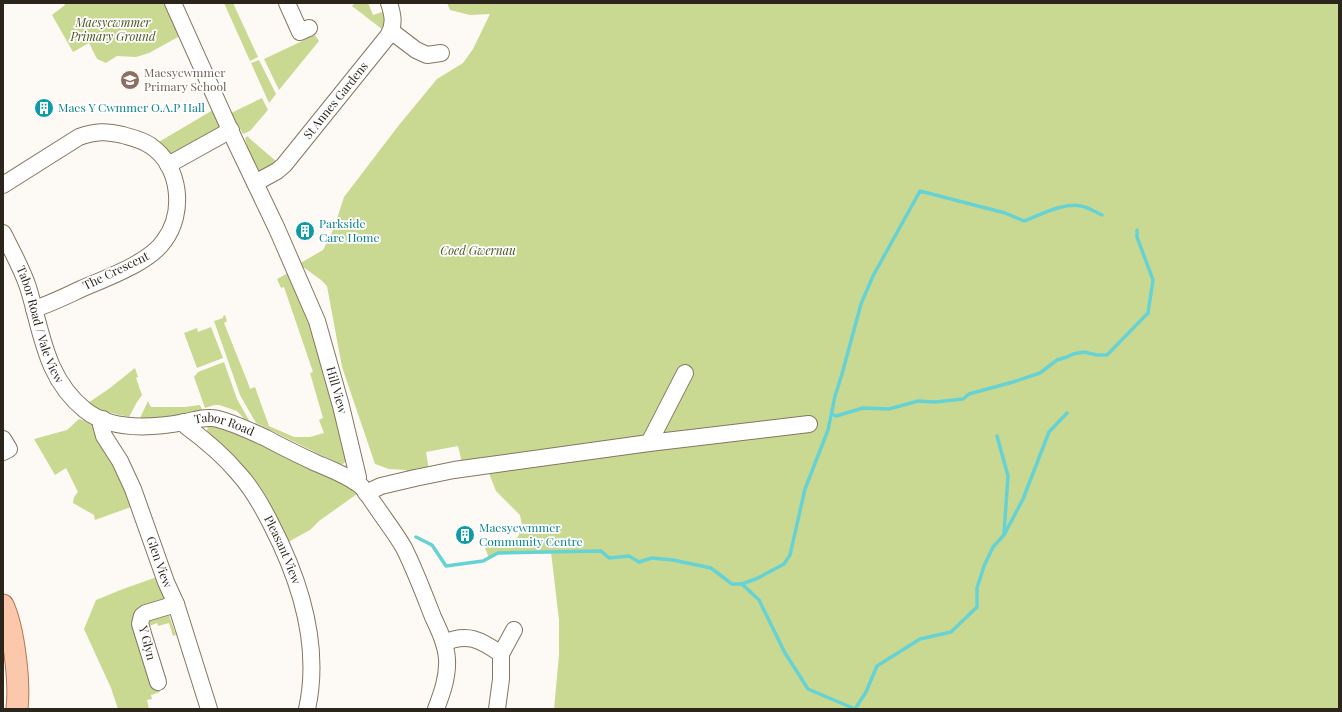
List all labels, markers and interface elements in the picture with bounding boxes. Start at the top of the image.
park label: Maesycwmmer Primary Ground [69,14,156,44]
street label: St Annes Gardens [299,58,371,142]
place label: Maesycwmmer Primary School [144,64,227,94]
school or university icon: Maesycwmmer Primary School [119,69,141,91]
building icon: Maes Y Cwmmer O.A.P Hall [33,97,55,119]
place label: Maes Y Cwmmer O.A.P Hall [58,99,205,115]
place label: Parkside Care Home [319,215,380,245]
building icon: Parkside Care Home [294,220,316,242]
park label: Coed Gwernau [440,242,516,258]
street label: The Crescent [80,247,152,293]
street label: Tabor Road / Vale View [13,263,68,386]
street label: Hill View [323,365,352,416]
street label: Tabor Road [193,409,257,439]
street label: Pleasant View [261,512,305,587]
place label: Maesycwmmer Community Centre [479,519,583,549]
building icon: Maesycwmmer Community Centre [454,524,476,546]
street label: Glen View [143,534,177,591]
street label: Y Glyn [135,623,160,662]

